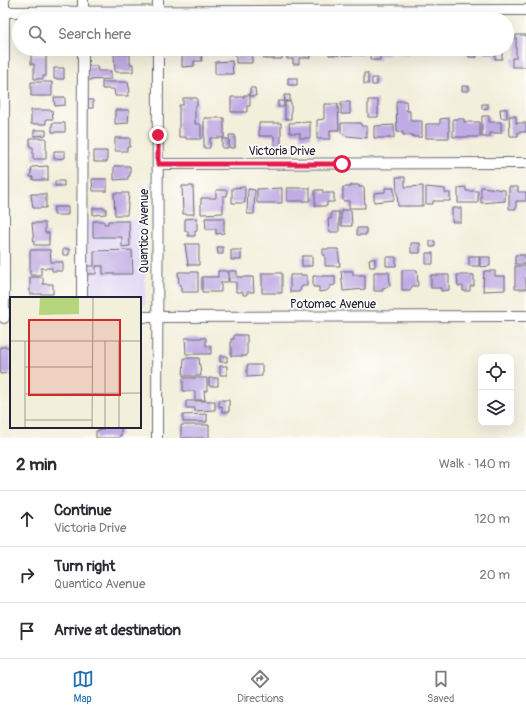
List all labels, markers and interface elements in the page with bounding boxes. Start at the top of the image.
search box [12,12,514,56]
icon: search [26,23,48,45]
text: Search here [58,25,131,44]
route end [149,126,167,144]
street label: Victoria Drive [249,144,316,159]
route start [333,155,351,173]
street label: Quantico Avenue [137,189,152,273]
inset map [10,297,141,428]
street label: Potomac Avenue [290,297,376,312]
map controls [478,354,514,426]
button: locate [478,354,514,390]
button: layers [478,390,514,426]
text: 2 min [16,454,57,475]
text: Walk · 140 m [439,456,510,472]
text: Continue [54,501,112,520]
icon: ahead [16,508,38,530]
text: 120 m [474,511,510,527]
text: Victoria Drive [54,520,127,536]
text: Turn right [54,557,115,576]
icon: right [16,564,38,586]
text: 20 m [479,567,510,583]
text: Quantico Avenue [54,576,145,592]
icon: arrive [16,620,38,642]
text: Arrive at destination [54,621,181,640]
tab: Map [72,668,94,705]
tab: Directions [237,668,284,705]
tab: Saved [427,668,454,705]

